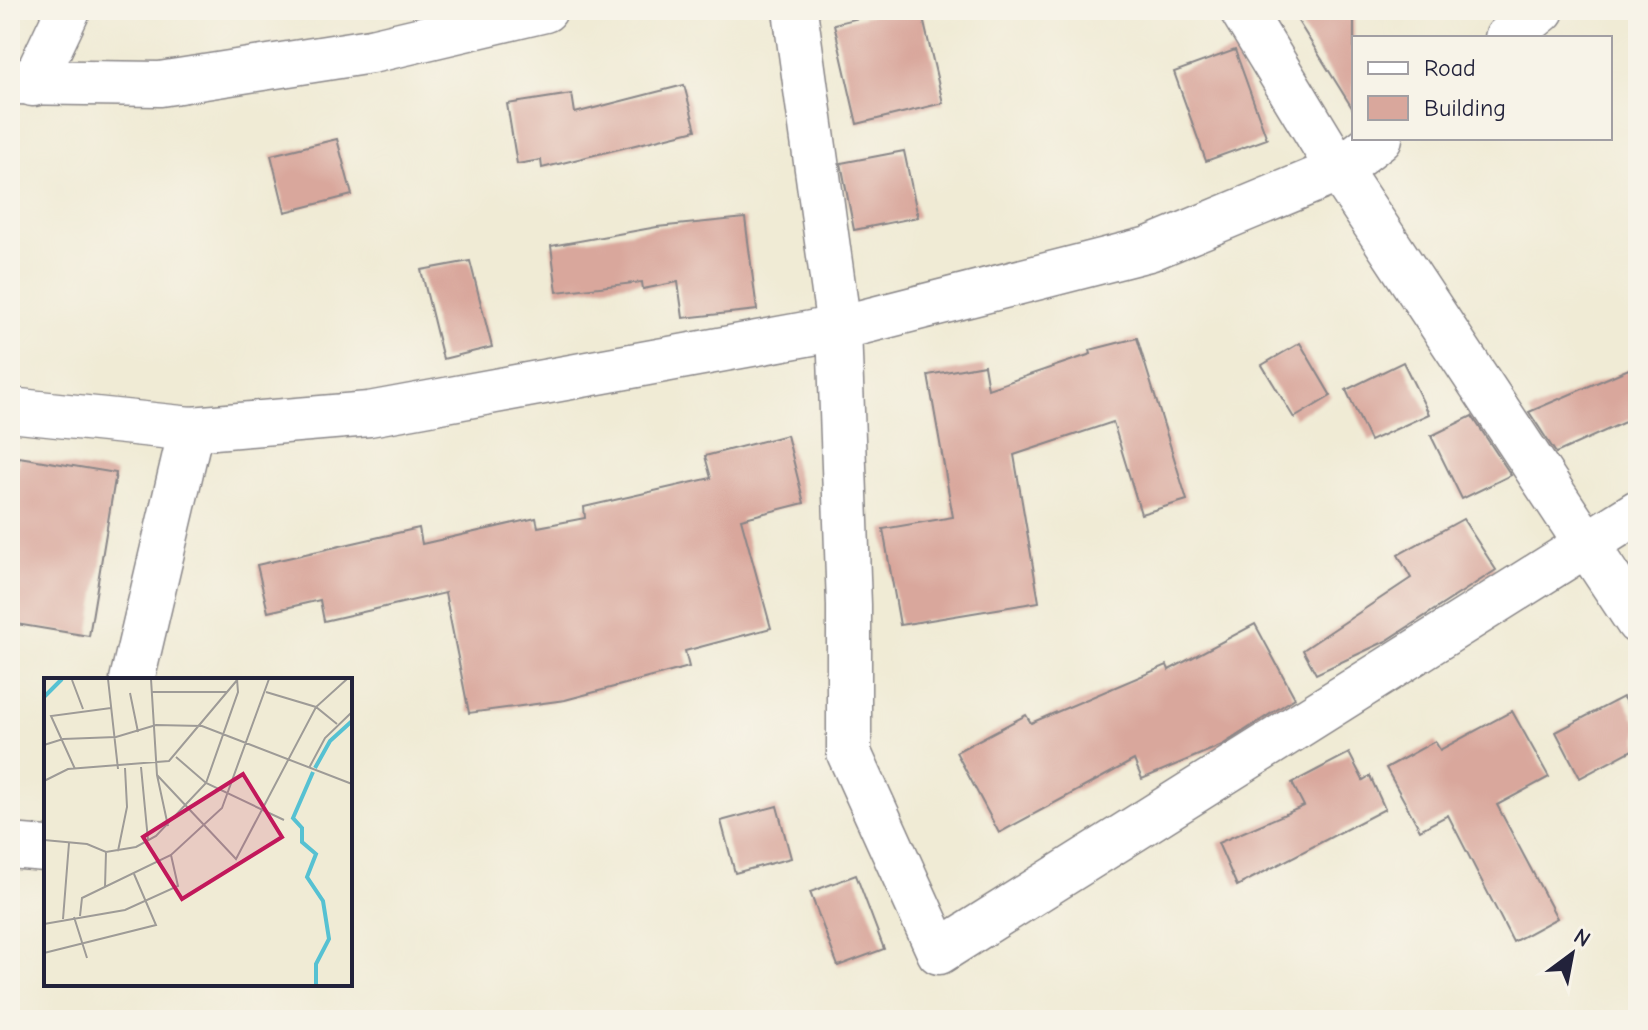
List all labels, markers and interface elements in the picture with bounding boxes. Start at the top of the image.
legend [1352,36,1612,140]
text: Road [1424,54,1476,82]
text: Building [1424,94,1506,122]
inset map [44,678,352,986]
north arrow [1532,914,1612,994]
text: N [1569,923,1595,953]

